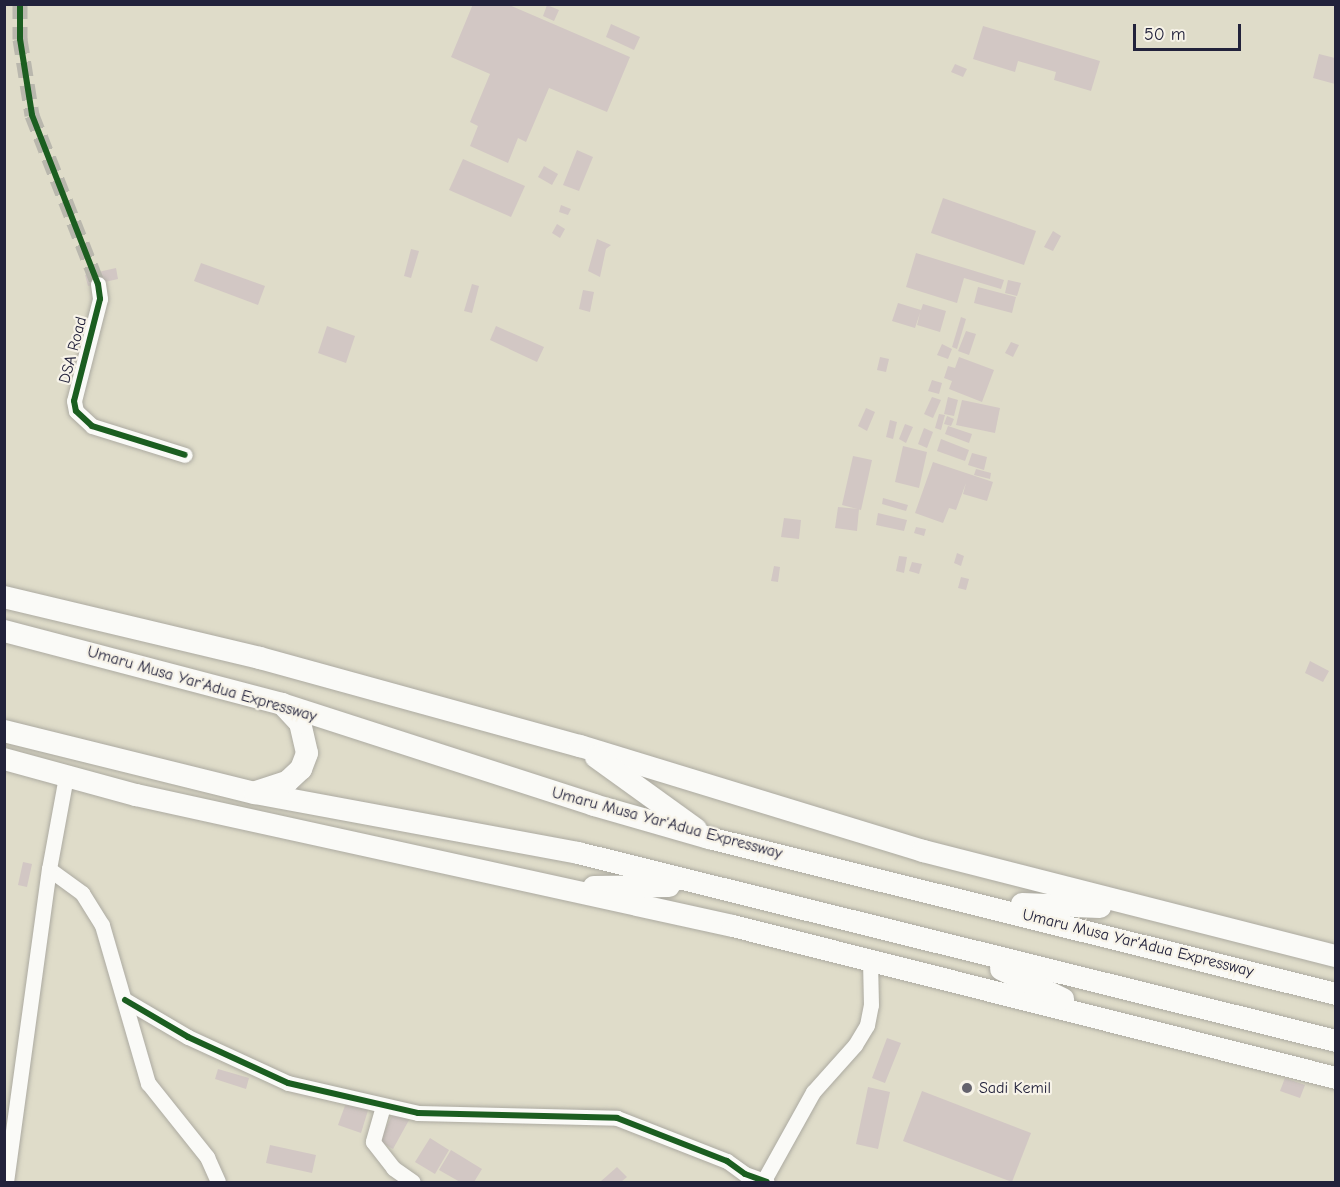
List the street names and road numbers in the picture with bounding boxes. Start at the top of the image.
street label: DSA Road [55,315,91,385]
street label: Umaru Musa Yar'Adua Expressway [85,642,319,726]
street label: Umaru Musa Yar'Adua Expressway [550,783,784,863]
street label: Umaru Musa Yar'Adua Expressway [1020,905,1256,981]

